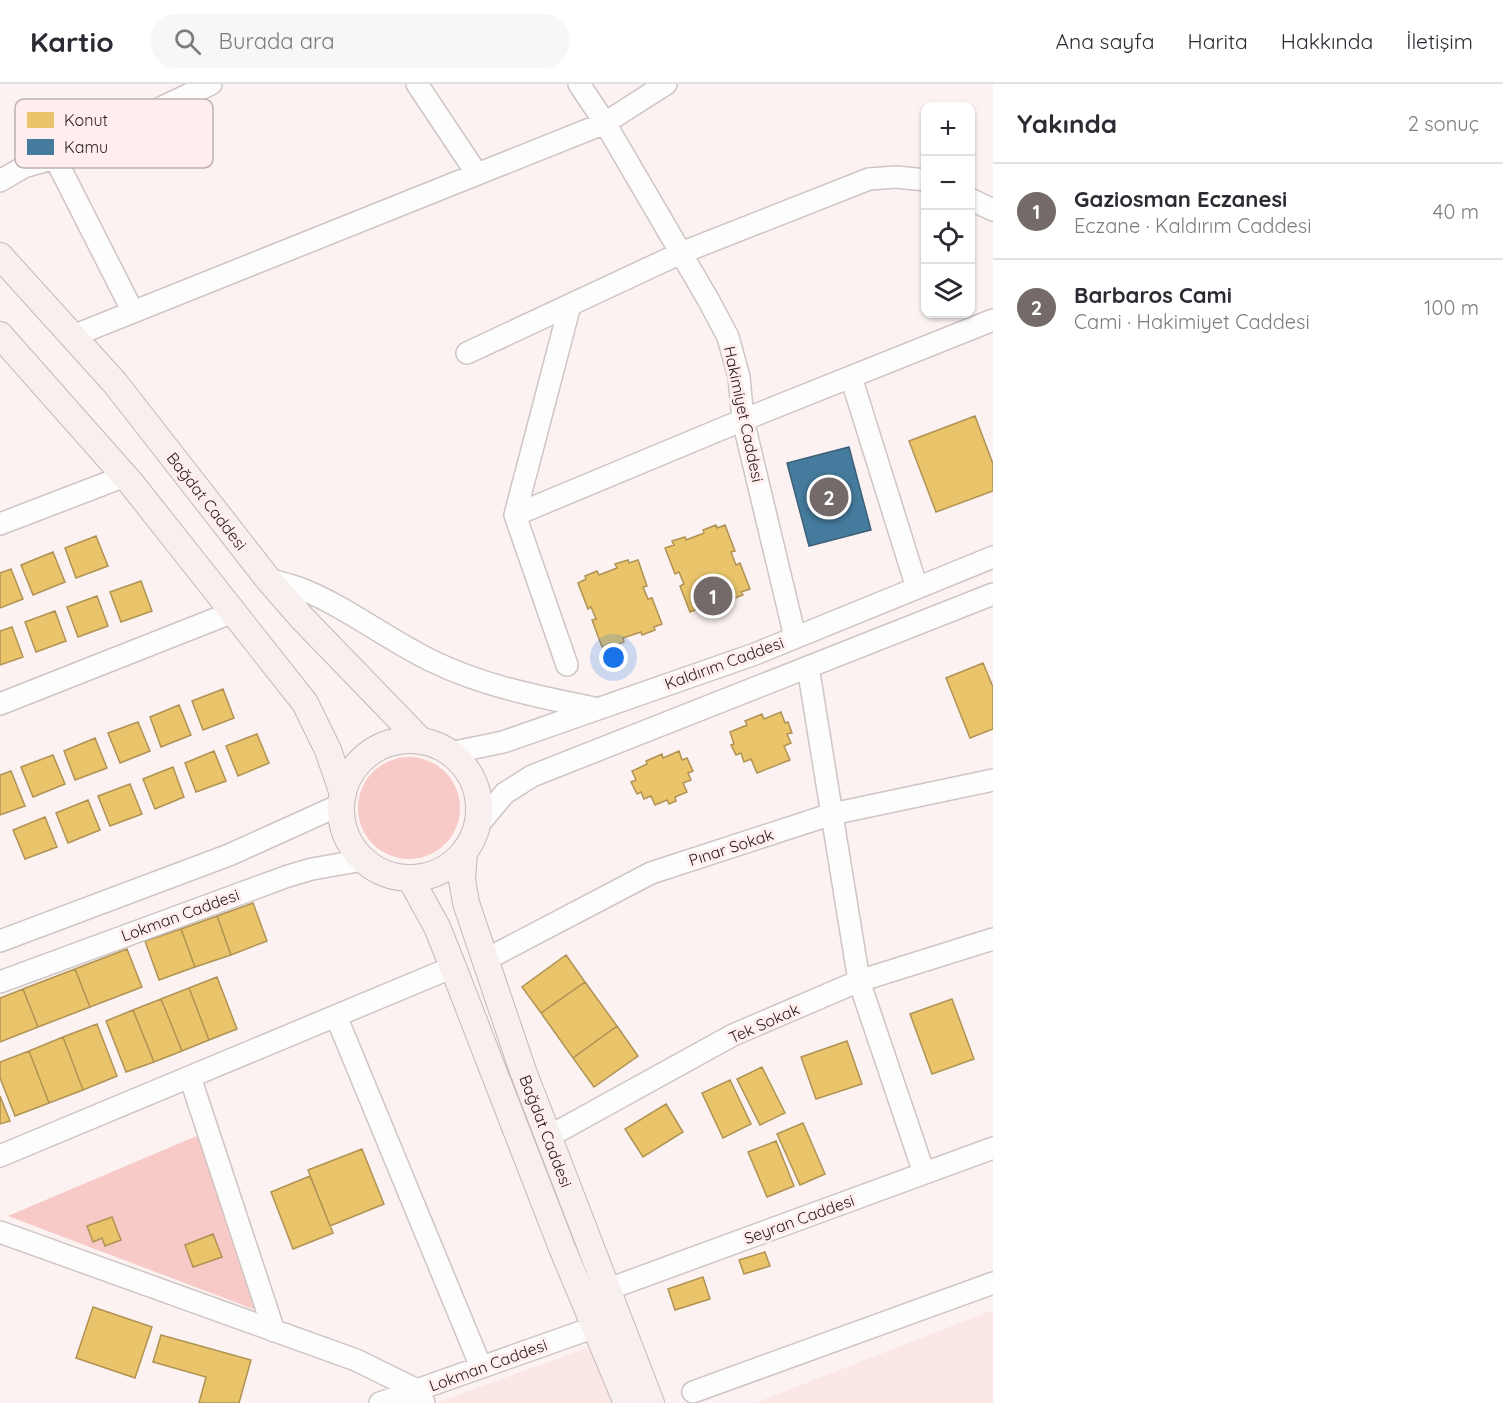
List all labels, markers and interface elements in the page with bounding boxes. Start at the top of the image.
search box [150,14,570,68]
text: Kartio [30,24,114,59]
icon: search [171,25,204,58]
text: Burada ara [219,27,335,55]
text: Ana sayfa [1055,28,1155,54]
text: Harita [1188,28,1248,54]
text: Hakkında [1281,28,1373,54]
text: İletişim [1406,28,1473,54]
legend [15,99,213,168]
map controls [921,102,975,318]
button: + [921,102,975,156]
text: Yakında [1017,107,1117,140]
text: Konut [64,110,108,130]
text: 2 sonuç [1408,111,1479,136]
text: Kamu [64,137,108,157]
button: − [921,156,975,210]
text: Gaziosman Eczanesi [1074,185,1287,213]
text: 1 [1033,199,1040,224]
text: 40 m [1433,199,1479,224]
button: locate [921,210,975,264]
text: Eczane · Kaldırım Caddesi [1074,213,1311,238]
button: layers [921,264,975,318]
text: Barbaros Cami [1074,281,1232,309]
text: 2 [1031,295,1042,320]
text: 100 m [1424,295,1479,320]
text: Cami · Hakimiyet Caddesi [1074,309,1310,334]
street label: Hakimiyet Caddesi [720,344,768,484]
street label: Bağdat Caddesi [163,448,251,554]
pin: 2 [810,474,848,520]
pin: 1 [694,574,732,618]
street label: Kaldırım Caddesi [662,632,786,694]
your location [599,643,628,672]
street label: Pınar Sokak [686,824,776,870]
street label: Lokman Caddesi [118,884,242,946]
street label: Tek Sokak [726,999,802,1047]
street label: Bağdat Caddesi [515,1072,577,1190]
street label: Seyran Caddesi [741,1190,857,1248]
street label: Lokman Caddesi [426,1334,550,1396]

